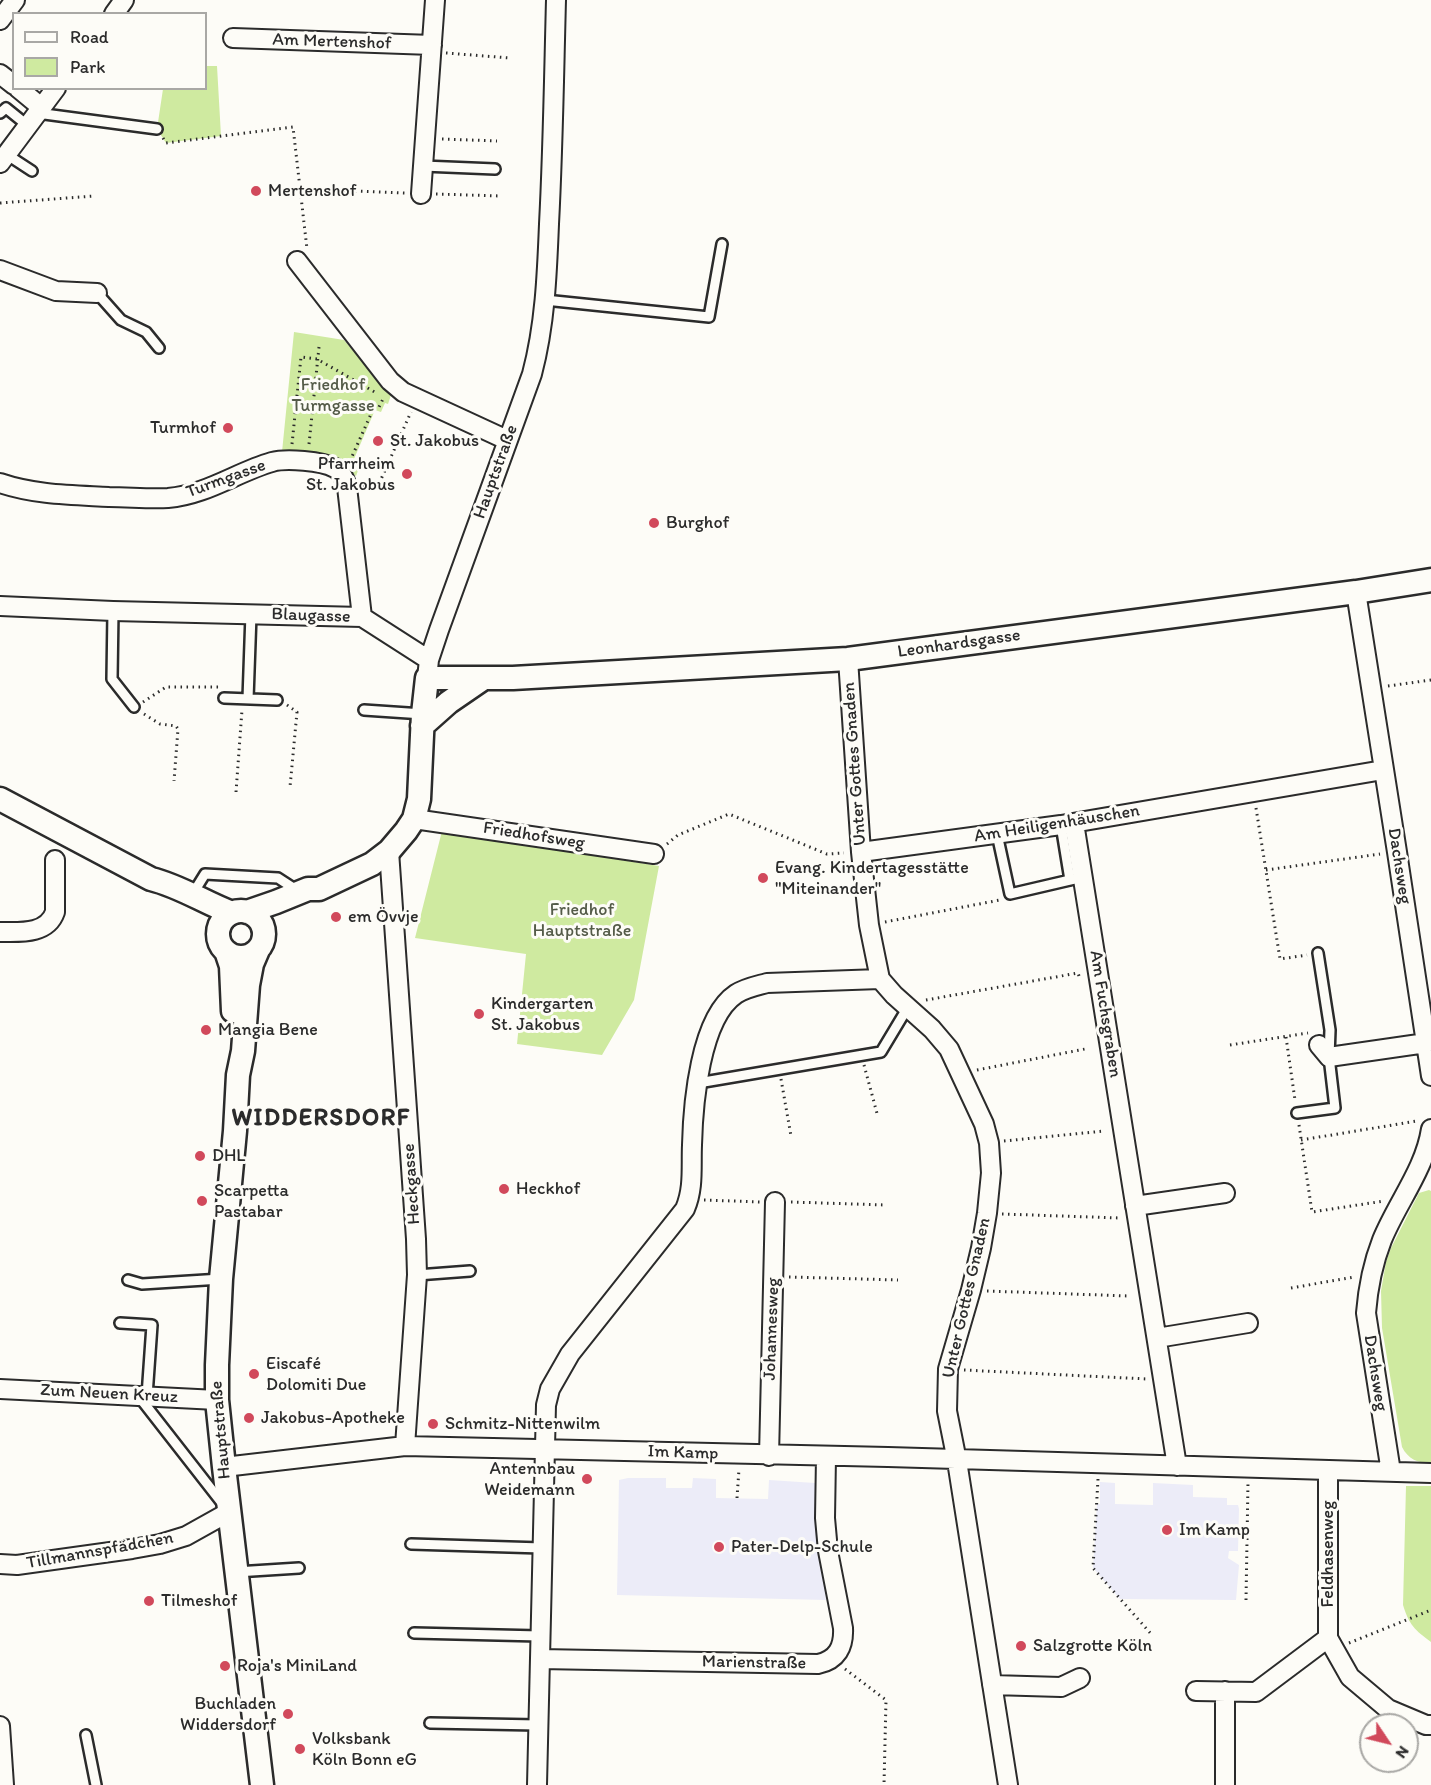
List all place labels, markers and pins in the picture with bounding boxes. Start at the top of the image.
place label: Mertenshof [268,180,357,202]
marker: Mertenshof [249,184,263,198]
place label: Turmhof [150,417,216,439]
marker: Turmhof [221,421,235,435]
place label: St. Jakobus [390,430,479,452]
marker: St. Jakobus [371,434,385,448]
place label: Pfarrheim St. Jakobus [306,453,395,496]
marker: Pfarrheim St. Jakobus [400,467,414,481]
place label: Burghof [666,512,729,534]
marker: Burghof [647,516,661,530]
place label: Evang. Kindertagesstätte "Miteinander" [775,857,969,900]
marker: Evang. Kindertagesstätte "Miteinander" [756,871,770,885]
place label: em Övvje [348,906,419,928]
marker: em Övvje [329,910,343,924]
place label: Kindergarten St. Jakobus [491,993,593,1036]
marker: Kindergarten St. Jakobus [472,1007,486,1021]
place label: Mangia Bene [218,1019,318,1041]
marker: Mangia Bene [199,1023,213,1037]
place label: DHL [212,1145,245,1167]
marker: DHL [193,1149,207,1163]
place label: Heckhof [516,1178,580,1200]
place label: Scarpetta Pastabar [214,1180,289,1222]
marker: Heckhof [497,1182,511,1196]
marker: Scarpetta Pastabar [195,1194,209,1208]
place label: Eiscafé Dolomiti Due [266,1353,366,1396]
marker: Eiscafé Dolomiti Due [247,1367,261,1381]
place label: Jakobus-Apotheke [261,1407,405,1429]
marker: Jakobus-Apotheke [242,1411,256,1425]
place label: Schmitz-Nittenwilm [445,1413,600,1435]
marker: Schmitz-Nittenwilm [426,1417,440,1431]
place label: Antennbau Weidemann [484,1458,575,1500]
marker: Antennbau Weidemann [580,1472,594,1486]
place label: Im Kamp [1179,1519,1250,1541]
marker: Im Kamp [1160,1523,1174,1537]
place label: Pater-Delp-Schule [731,1536,873,1558]
marker: Pater-Delp-Schule [712,1540,726,1554]
place label: Tilmeshof [161,1590,238,1612]
marker: Tilmeshof [142,1594,156,1608]
place label: Salzgrotte Köln [1033,1635,1152,1657]
marker: Salzgrotte Köln [1014,1639,1028,1653]
place label: Roja's MiniLand [237,1655,357,1677]
marker: Roja's MiniLand [218,1659,232,1673]
place label: Buchladen Widdersdorf [180,1693,276,1736]
marker: Buchladen Widdersdorf [281,1707,295,1721]
place label: Volksbank Köln Bonn eG [312,1728,417,1770]
marker: Volksbank Köln Bonn eG [293,1742,307,1756]

